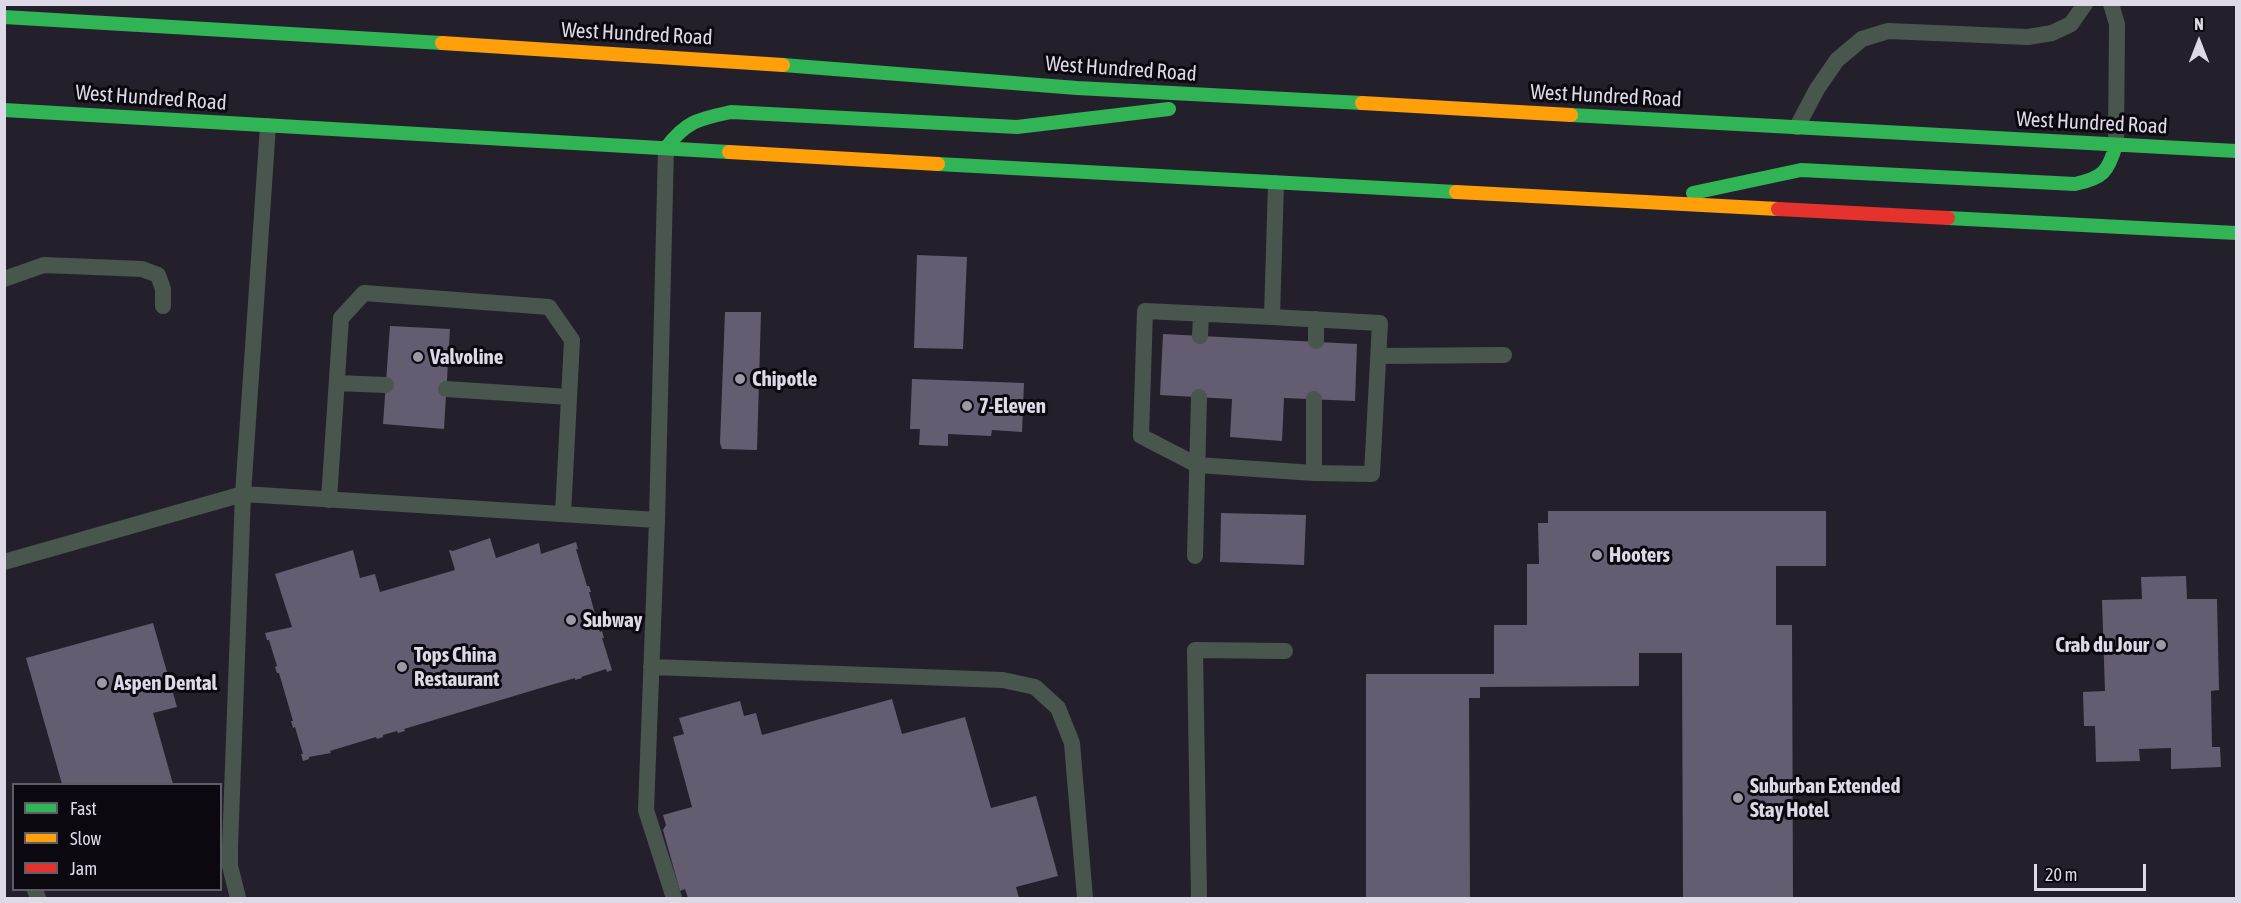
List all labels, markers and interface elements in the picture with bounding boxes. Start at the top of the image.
north arrow [2169,12,2229,72]
text: N [2194,15,2204,33]
street label: West Hundred Road [561,17,713,51]
street label: West Hundred Road [1045,51,1197,87]
street label: West Hundred Road [1530,79,1682,113]
street label: West Hundred Road [75,80,227,116]
street label: West Hundred Road [2016,106,2168,140]
place label: Valvoline [430,344,503,370]
marker: Valvoline [411,350,425,364]
place label: Chipotle [752,366,817,392]
marker: Chipotle [733,372,747,386]
place label: 7-Eleven [979,393,1046,419]
marker: 7-Eleven [960,399,974,413]
place label: Hooters [1609,542,1670,568]
marker: Hooters [1590,548,1604,562]
place label: Subway [583,607,642,633]
marker: Subway [564,613,578,627]
place label: Crab du Jour [2055,632,2149,658]
marker: Crab du Jour [2154,638,2168,652]
place label: Tops China Restaurant [414,642,499,692]
marker: Tops China Restaurant [395,660,409,674]
place label: Aspen Dental [114,670,217,696]
marker: Aspen Dental [95,676,109,690]
place label: Suburban Extended Stay Hotel [1750,773,1900,823]
legend [12,783,222,891]
marker: Suburban Extended Stay Hotel [1731,791,1745,805]
text: Fast [70,798,97,819]
text: Slow [70,828,101,849]
scale bar [2037,852,2150,890]
text: Jam [70,858,97,879]
text: 20 m [2045,864,2077,885]

